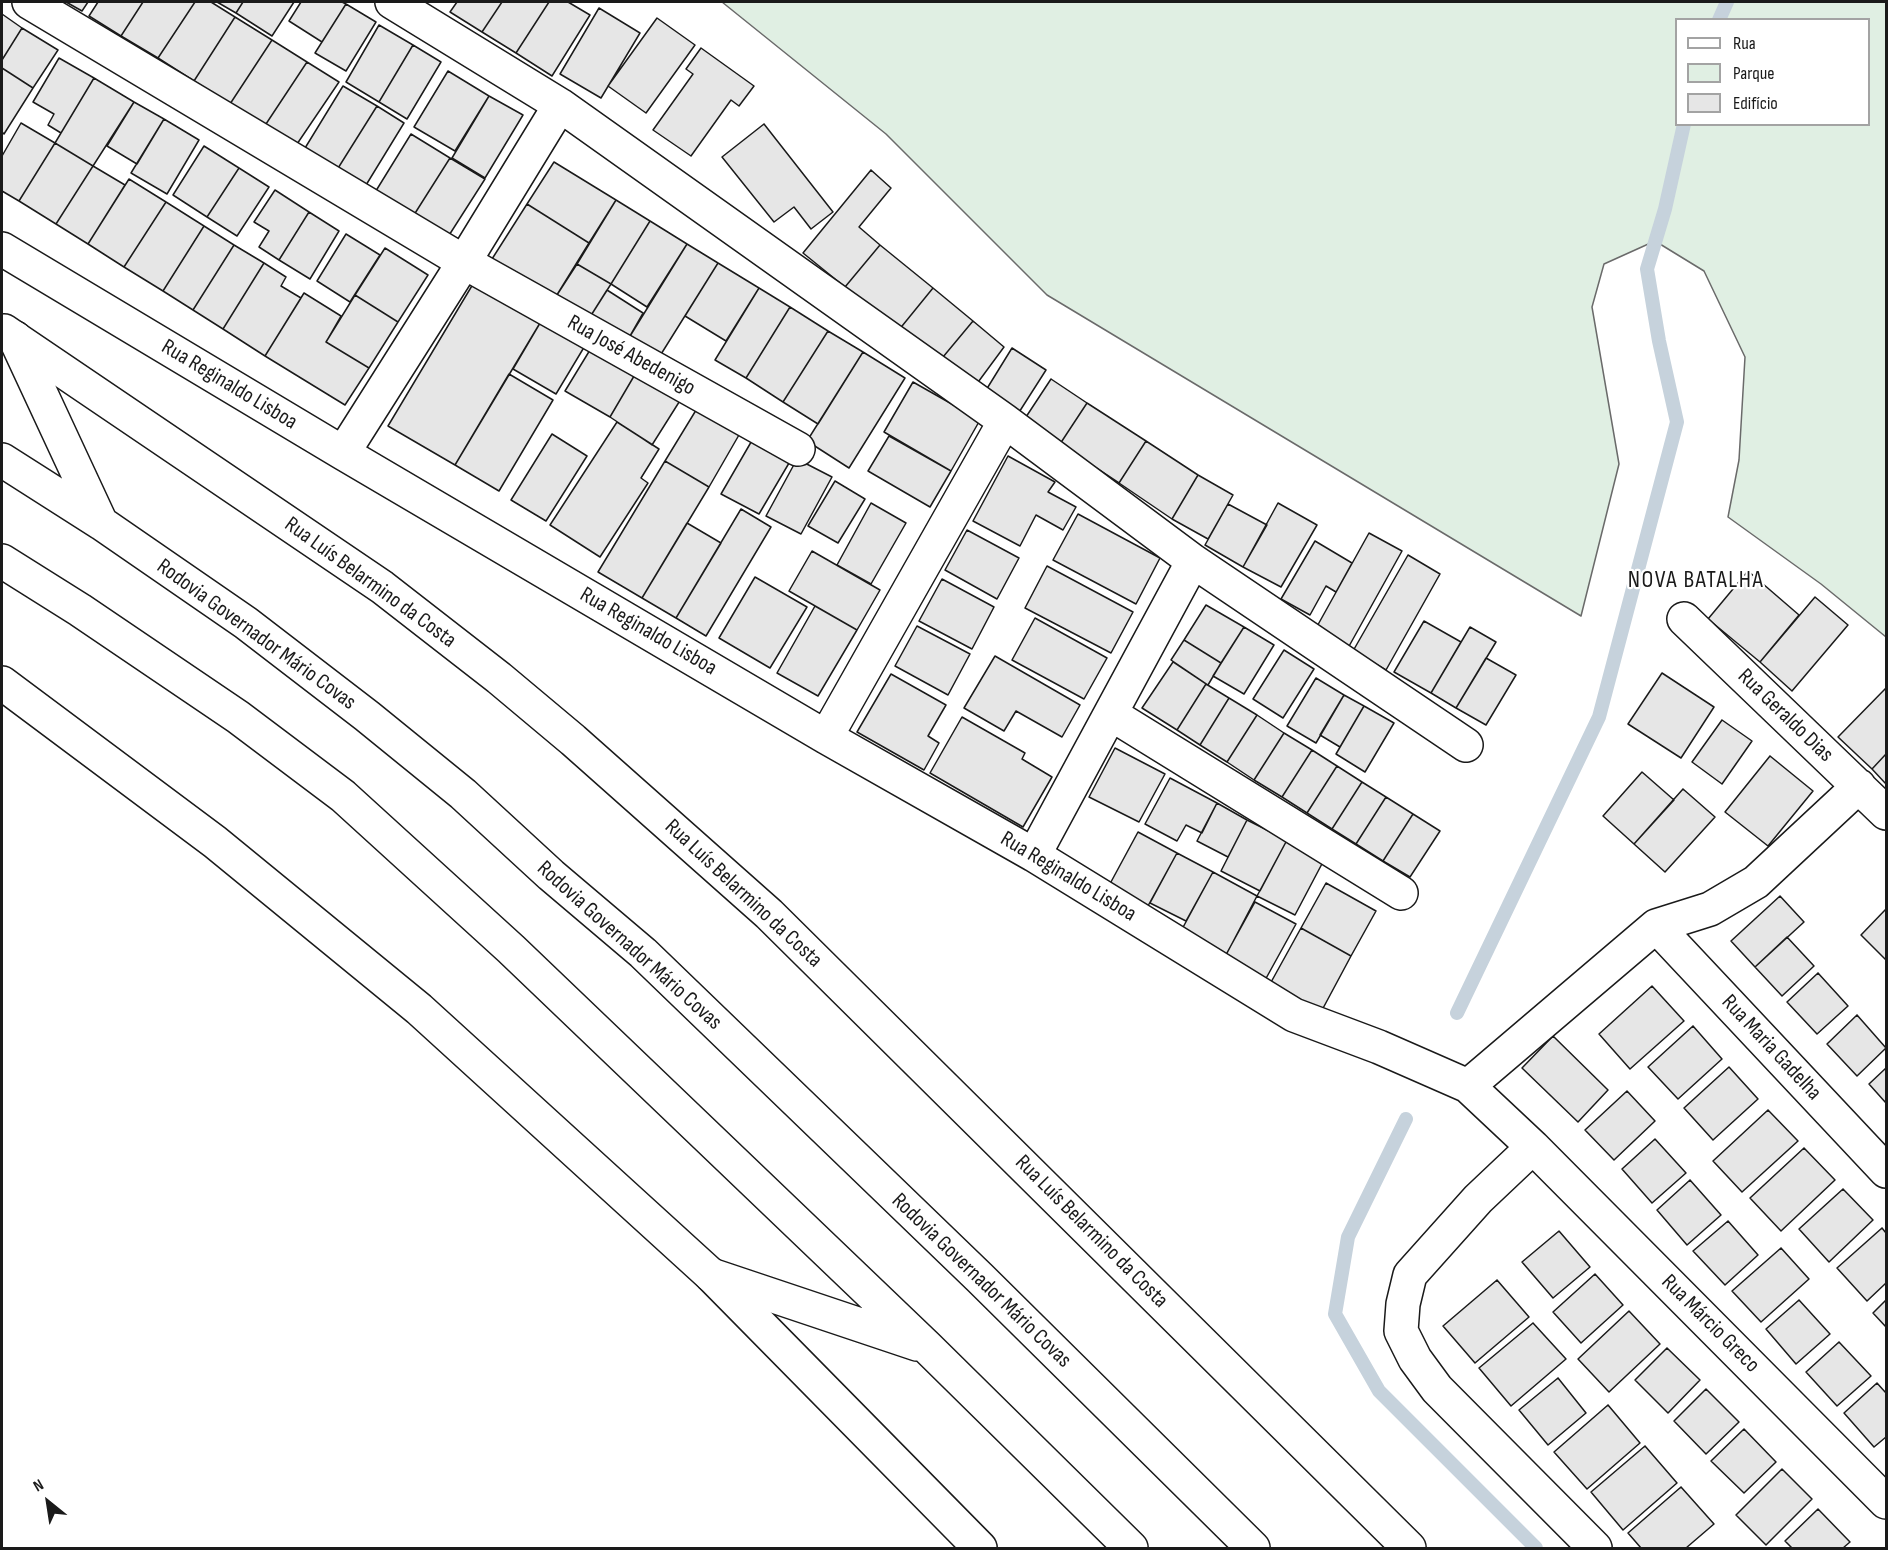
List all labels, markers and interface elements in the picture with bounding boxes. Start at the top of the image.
legend [1675,18,1870,126]
text: Rua [1733,33,1756,54]
text: Parque [1733,63,1774,84]
text: Edifício [1733,93,1778,114]
street label: Rua José Abedenigo [562,310,700,402]
street label: Rua Reginaldo Lisboa [156,334,302,436]
street label: Rua Luís Belarmino da Costa [279,512,461,654]
street label: Rodovia Governador Mário Covas [151,554,361,716]
district label: NOVA BATALHA [1628,567,1764,595]
street label: Rua Reginaldo Lisboa [575,582,721,682]
street label: Rua Geraldo Dias [1732,664,1838,768]
street label: Rua Luís Belarmino da Costa [659,814,827,974]
street label: Rua Reginaldo Lisboa [995,826,1141,928]
street label: Rodovia Governador Mário Covas [531,856,727,1036]
street label: Rua Maria Gadelha [1715,990,1827,1106]
street label: Rua Luís Belarmino da Costa [1009,1150,1173,1314]
street label: Rodovia Governador Mário Covas [886,1188,1076,1374]
street label: Rua Márcio Greco [1655,1269,1765,1379]
north arrow [18,1472,78,1532]
text: N [30,1476,47,1496]

